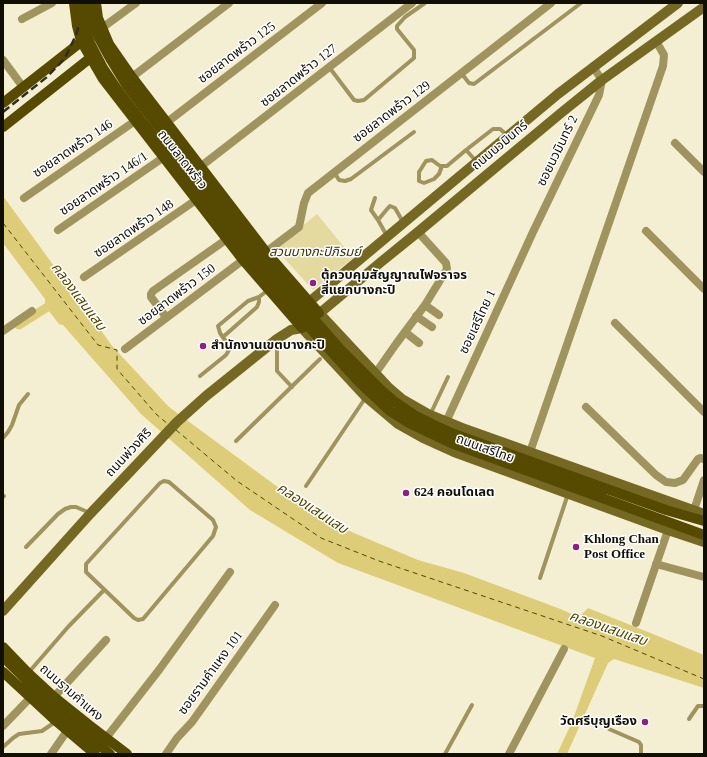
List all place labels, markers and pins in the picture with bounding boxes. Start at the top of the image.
place label: ตู้ควบคุมสัญญาณไฟจราจร สี่แยกบางกะปิ [321,268,467,299]
marker: ตู้ควบคุมสัญญาณไฟจราจร สี่แยกบางกะปิ [308,278,318,288]
place label: สำนักงานเขตบางกะปิ [211,338,325,354]
marker: สำนักงานเขตบางกะปิ [198,341,208,351]
place label: 624 คอนโดเลต [414,485,495,501]
marker: 624 คอนโดเลต [401,488,411,498]
place label: Khlong Chan Post Office [584,532,659,563]
marker: Khlong Chan Post Office [571,542,581,552]
place label: วัดศรีบุญเรือง [560,714,637,730]
marker: วัดศรีบุญเรือง [640,717,650,727]

